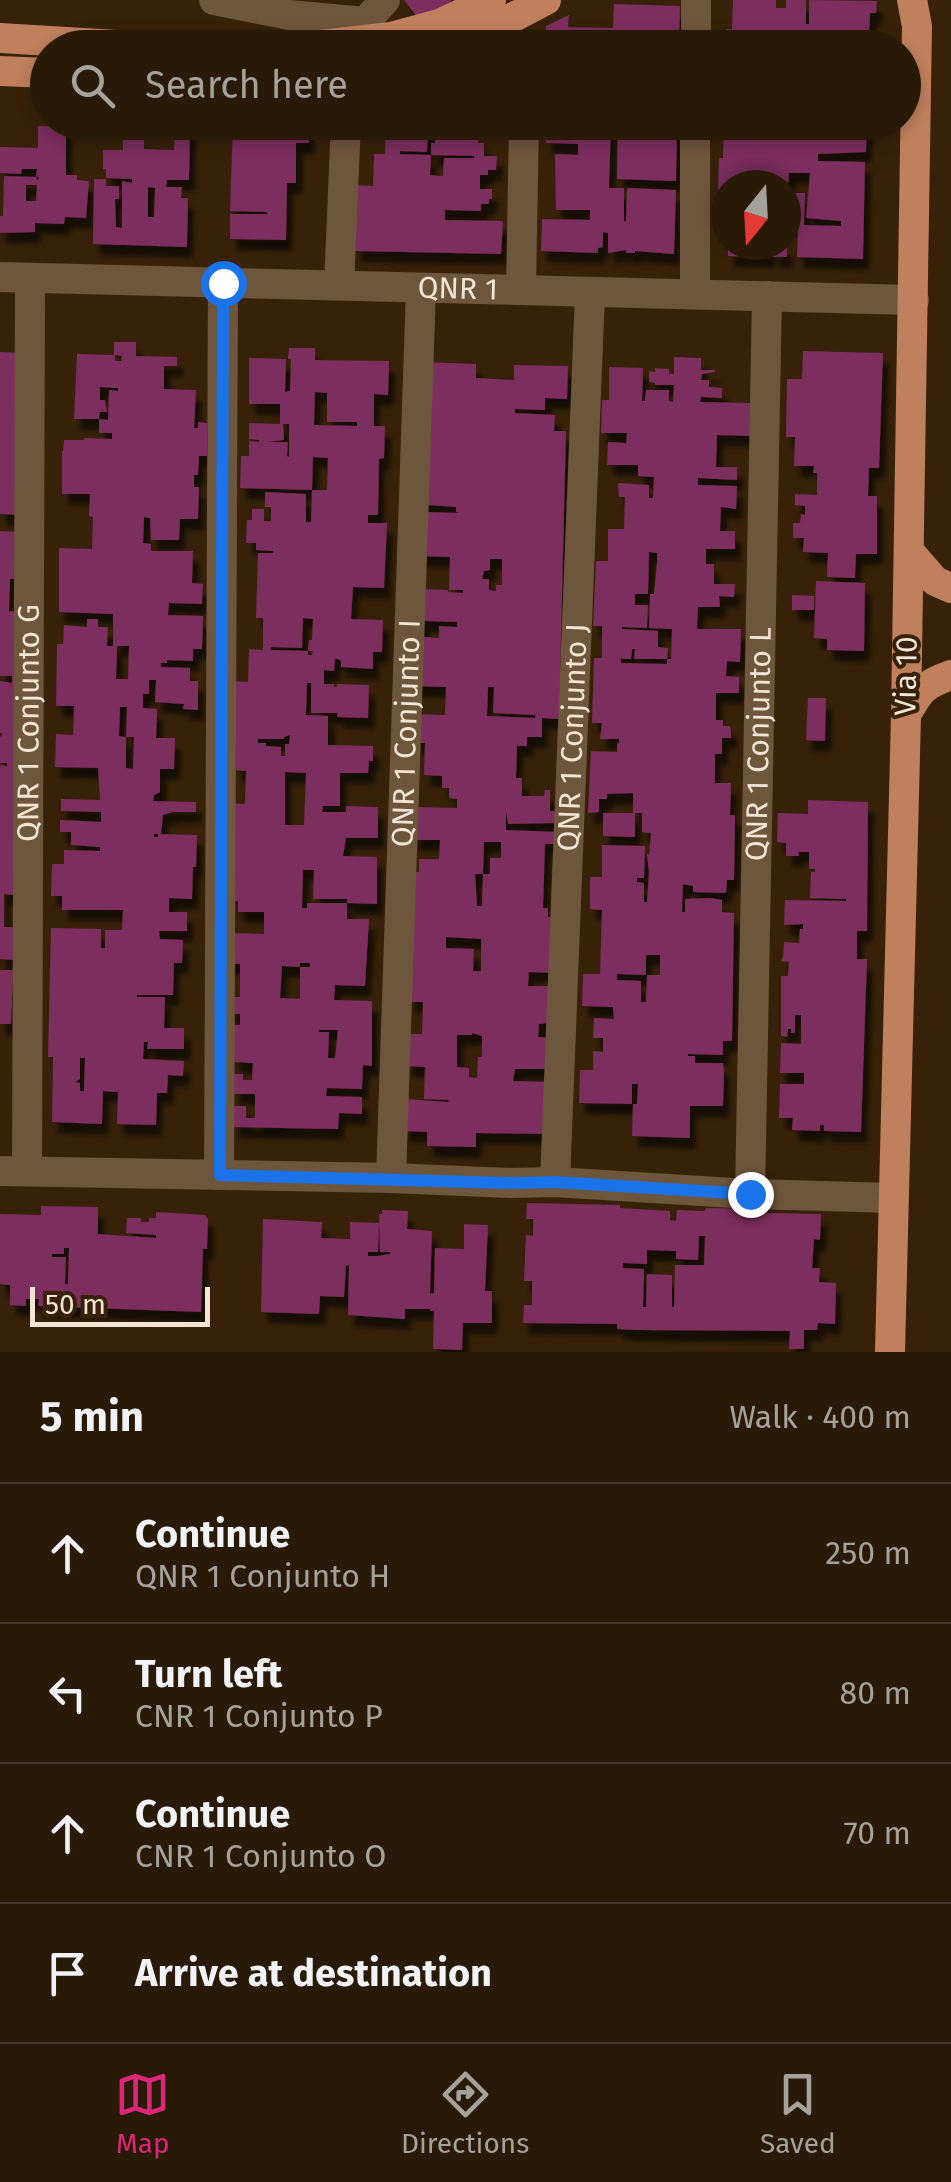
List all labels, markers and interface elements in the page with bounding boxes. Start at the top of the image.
search box [30,30,921,140]
icon: search [65,58,120,113]
text: Search here [145,62,348,108]
north arrow [711,170,801,260]
route start [201,261,247,307]
street label: QNR 1 [417,270,498,308]
street label: QNR 1 Conjunto G [10,604,47,842]
street label: QNR 1 Conjunto I [384,619,428,848]
street label: QNR 1 Conjunto J [550,623,595,852]
street label: QNR 1 Conjunto L [738,627,779,861]
street label: Via 10 [887,636,925,716]
route end [728,1172,774,1218]
scale bar [30,1282,210,1326]
text: 50 m [45,1288,106,1321]
text: 5 min [40,1392,144,1442]
text: Walk · 400 m [729,1398,911,1436]
text: Continue [135,1511,290,1557]
icon: ahead [40,1526,95,1581]
text: 250 m [825,1534,911,1572]
text: QNR 1 Conjunto H [135,1557,390,1595]
text: Turn left [135,1651,282,1697]
icon: left [40,1666,95,1721]
text: 80 m [840,1674,911,1712]
text: CNR 1 Conjunto P [135,1697,383,1735]
text: Continue [135,1791,290,1837]
icon: ahead [40,1806,95,1861]
text: 70 m [843,1814,911,1852]
text: CNR 1 Conjunto O [135,1837,386,1875]
icon: arrive [40,1946,95,2001]
text: Arrive at destination [135,1950,492,1996]
tab: Map [115,2067,170,2160]
tab: Directions [401,2067,529,2160]
tab: Saved [760,2067,836,2160]

